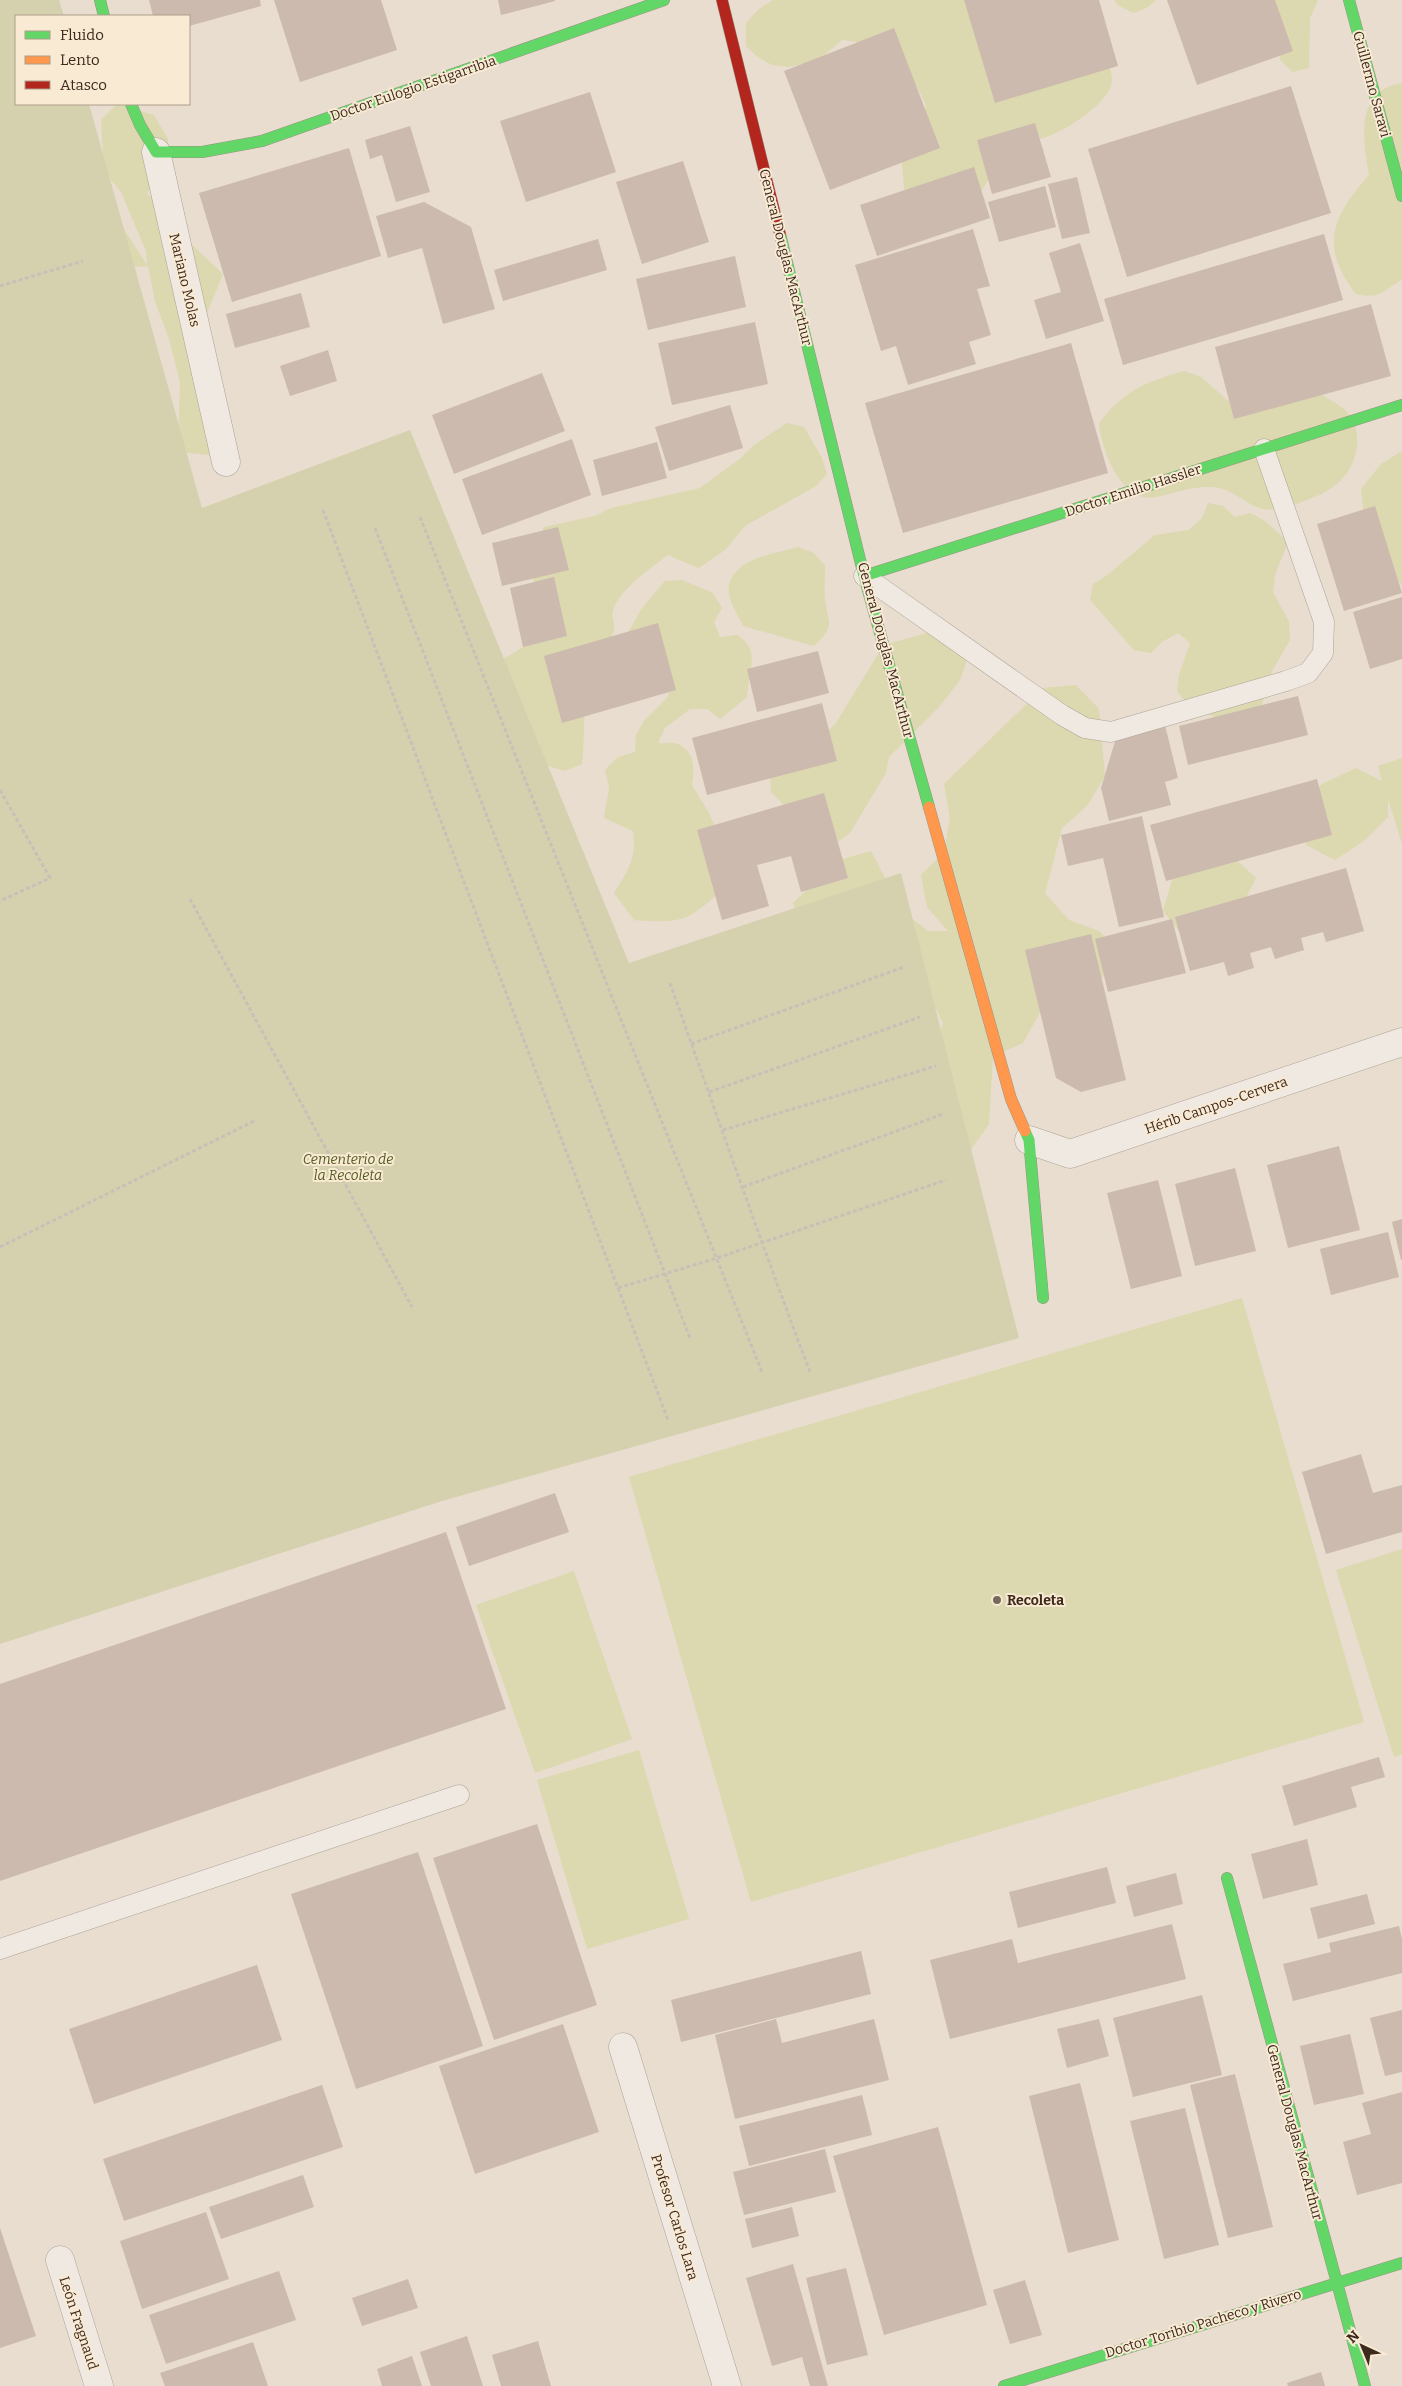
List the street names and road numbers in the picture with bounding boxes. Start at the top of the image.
street label: Guillermo Saravi [1349,29,1394,139]
street label: Doctor Eulogio Estigarribia [328,52,499,125]
street label: General Douglas MacArthur [755,167,816,347]
street label: Mariano Molas [165,232,204,329]
street label: Doctor Emilio Hassler [1063,460,1203,520]
street label: General Douglas MacArthur [854,560,917,740]
street label: Hérib Campos-Cervera [1143,1073,1290,1138]
street label: General Douglas MacArthur [1263,2042,1326,2222]
street label: Profesor Carlos Lara [647,2152,702,2282]
street label: León Fragnaud [55,2274,102,2372]
street label: Doctor Toribio Pacheco y Rivero [1103,2285,1303,2361]

